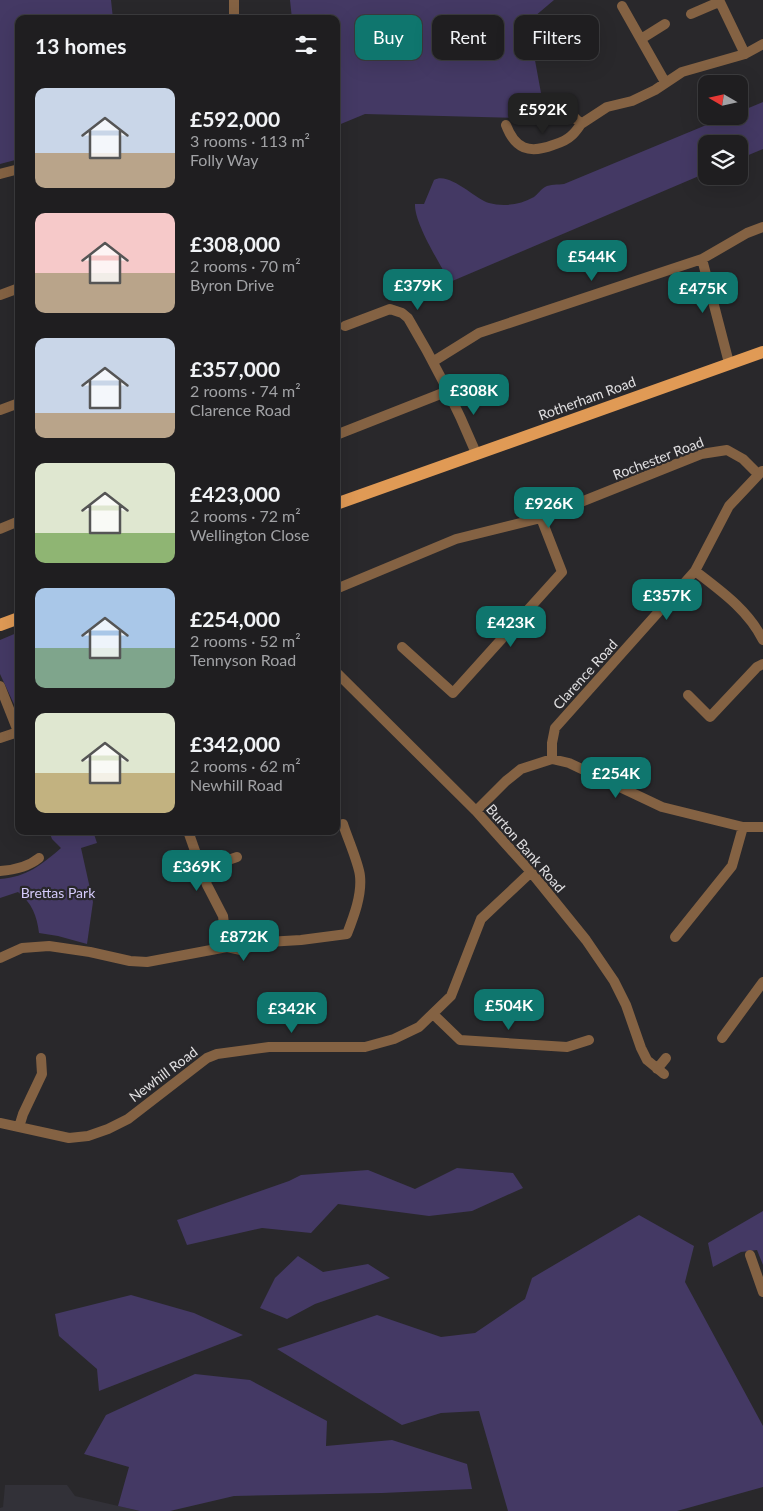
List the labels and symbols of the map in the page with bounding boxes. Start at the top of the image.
north arrow [698,75,748,125]
pin: £592K [508,92,578,135]
pin: £544K [557,240,627,282]
pin: £379K [383,268,453,311]
pin: £475K [668,272,738,314]
street label: Rotherham Road [536,373,638,423]
pin: £308K [439,374,509,416]
street label: Rochester Road [610,433,706,483]
pin: £926K [514,486,584,529]
pin: £357K [632,578,702,621]
pin: £423K [476,606,546,648]
street label: Clarence Road [549,636,621,712]
pin: £254K [581,756,651,799]
street label: Burton Bank Road [483,800,569,896]
pin: £369K [162,850,232,892]
park label: Brettas Park [21,884,96,901]
pin: £872K [209,920,279,962]
pin: £504K [474,988,544,1031]
pin: £342K [257,992,327,1034]
street label: Newhill Road [125,1043,201,1105]

